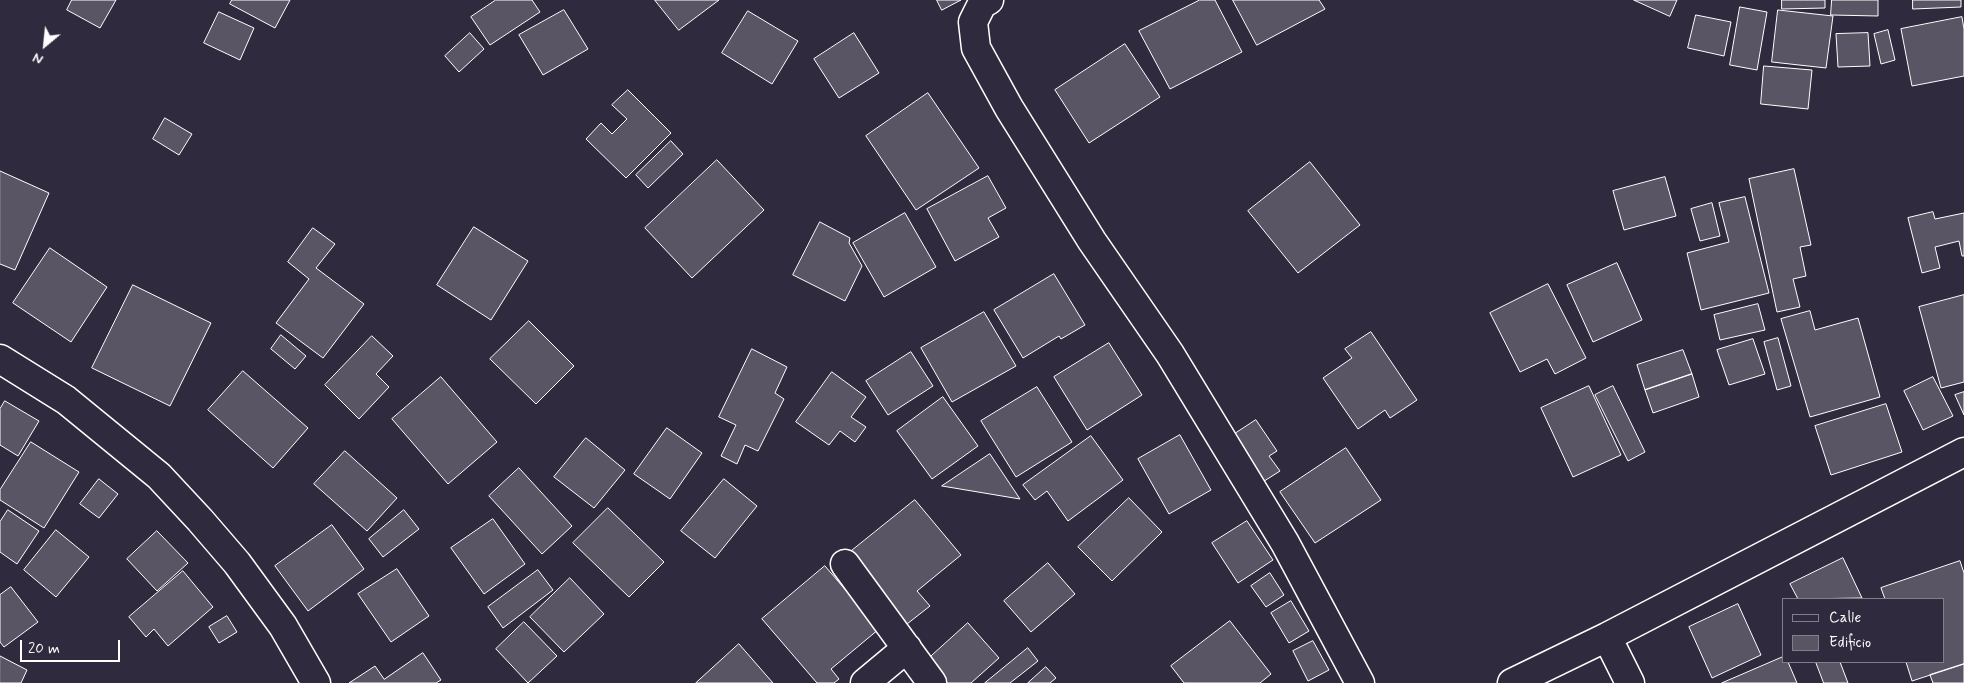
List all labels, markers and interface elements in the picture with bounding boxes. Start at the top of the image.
north arrow [20,20,70,70]
text: N [30,48,46,68]
legend [1782,598,1944,663]
text: Calle [1829,608,1861,628]
scale bar [22,630,122,662]
text: Edificio [1829,633,1871,653]
text: 20 m [28,639,60,659]

